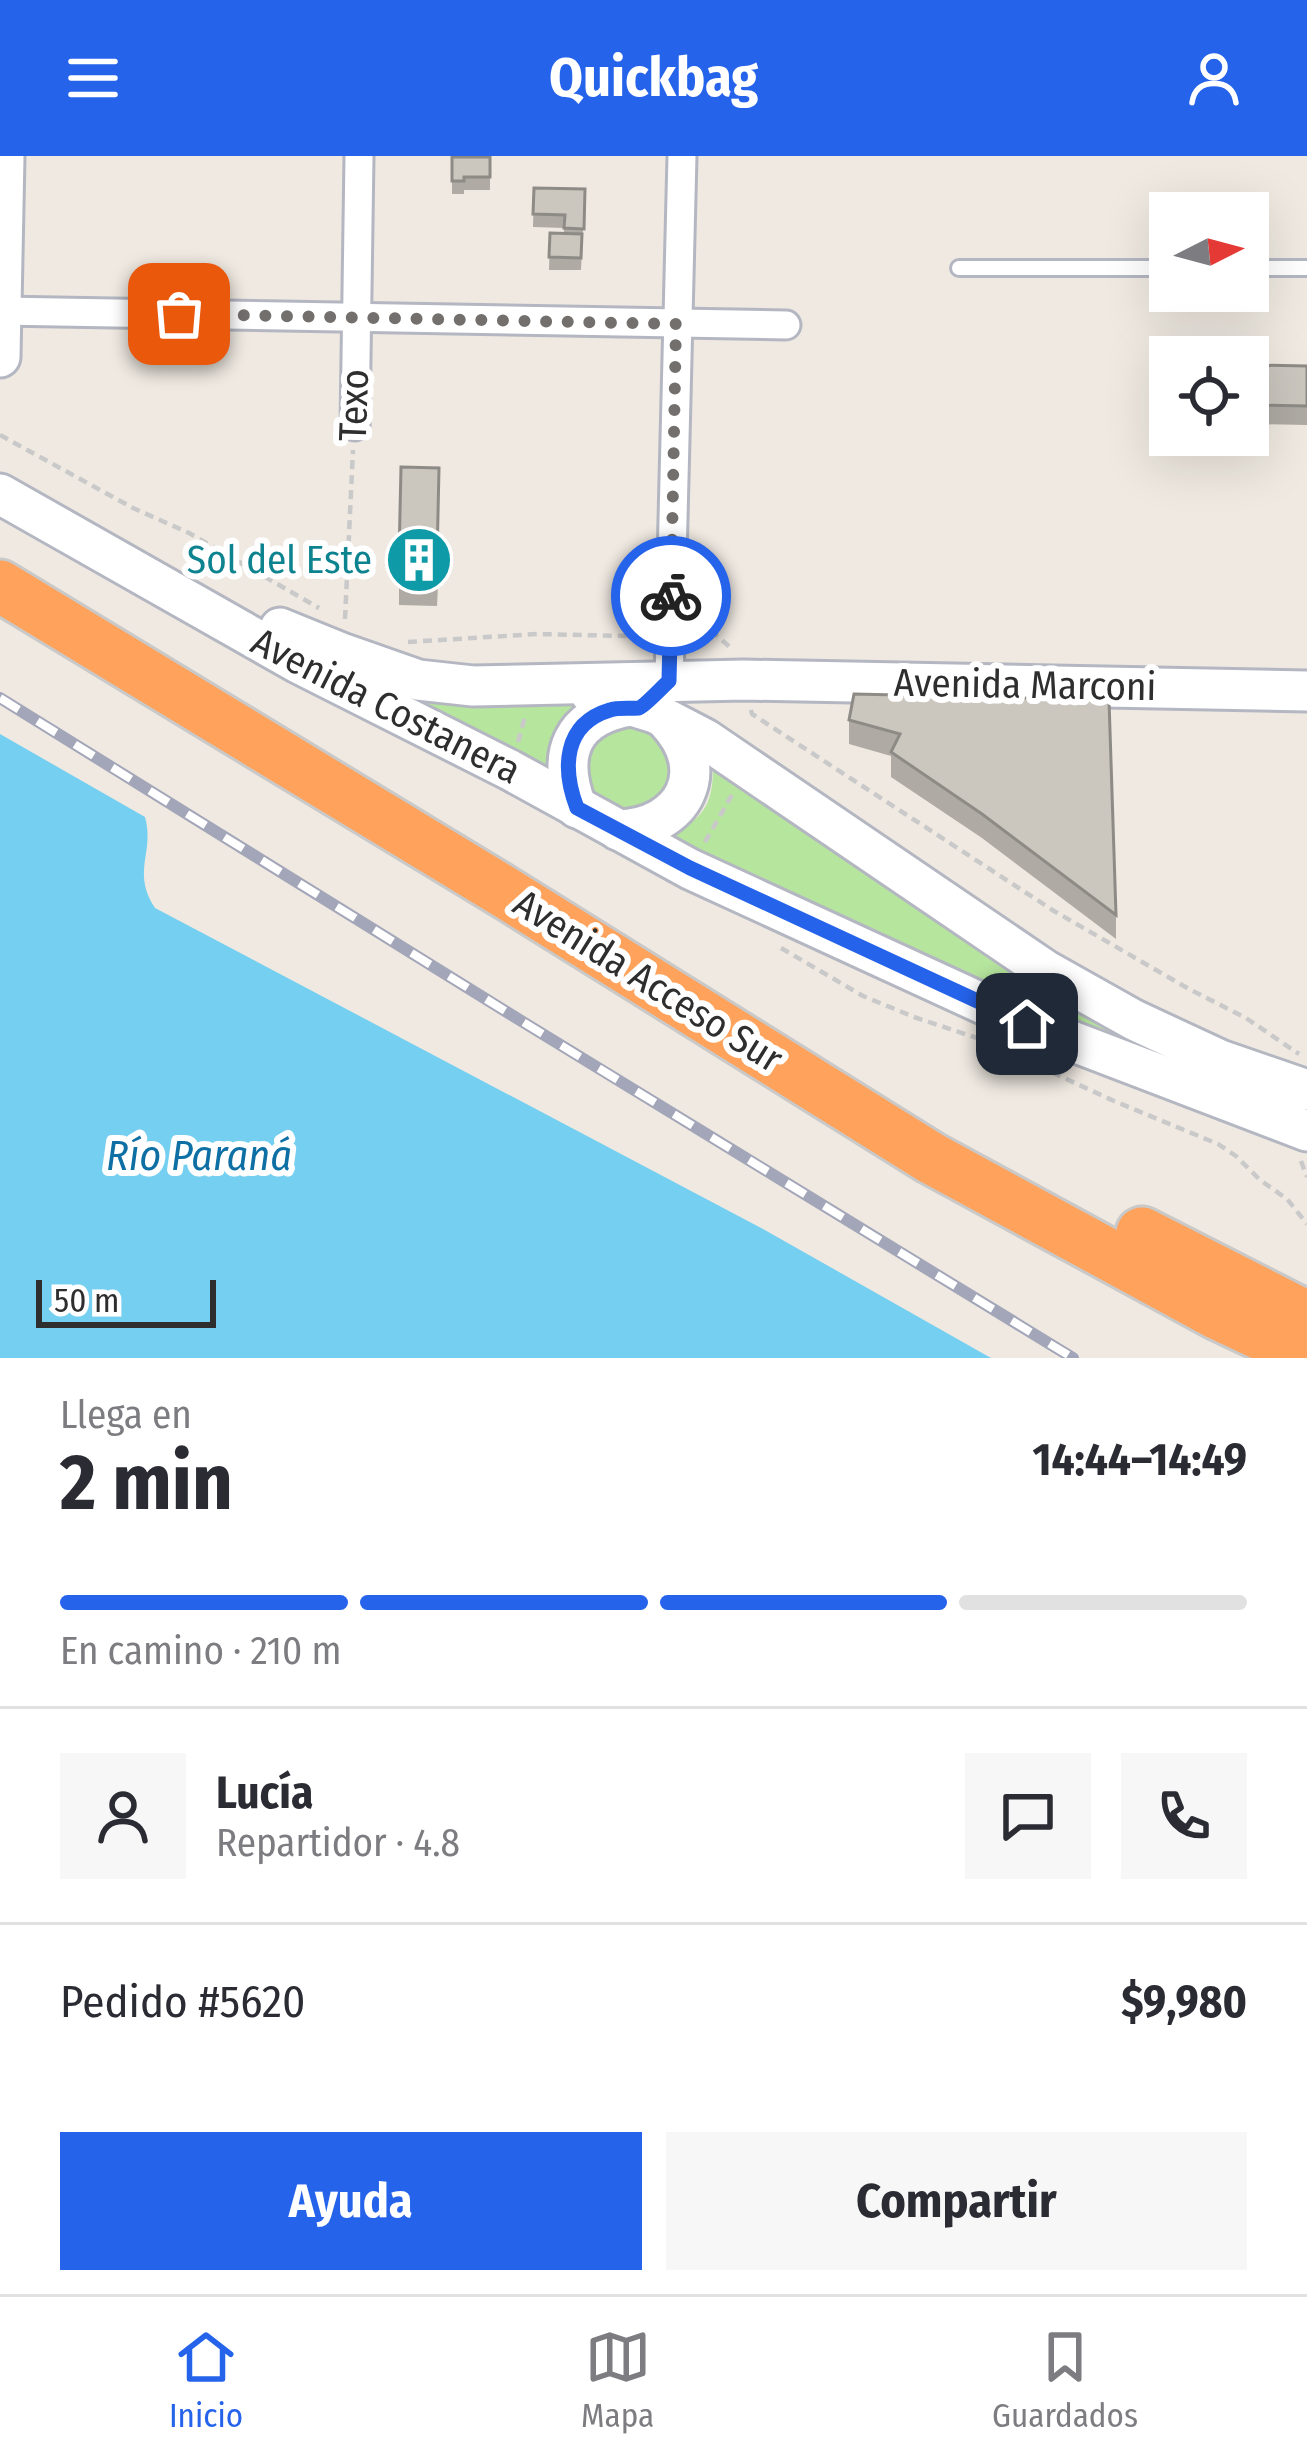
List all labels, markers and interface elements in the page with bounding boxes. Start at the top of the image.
icon: menu [60,45,126,111]
icon: person [1181,45,1247,111]
text: Quickbag [549,46,758,110]
north arrow [1149,192,1269,312]
map controls [1149,192,1269,456]
pin [128,263,230,365]
icon: bag [146,281,212,347]
button: locate [1149,336,1269,456]
street label: Texo [330,368,378,442]
building icon: Sol del Este [384,525,454,595]
courier [611,536,731,656]
place label: Sol del Este [187,537,372,583]
icon: bike [638,563,704,629]
street label: Avenida Costanera [244,618,528,794]
street label: Avenida Marconi [893,660,1157,710]
street label: Avenida Acceso Sur [505,880,791,1082]
pin [976,973,1078,1075]
icon: home [994,991,1060,1057]
water label: Río Paraná [106,1131,292,1181]
scale bar [36,1274,216,1327]
text: 50 m [54,1281,119,1321]
text: Llega en [60,1392,192,1438]
text: 14:44–14:49 [1032,1433,1247,1487]
text: 2 min [60,1436,233,1530]
text: En camino · 210 m [60,1628,342,1674]
button: person [60,1753,186,1879]
button: chat [965,1753,1091,1879]
button: phone [1121,1753,1247,1879]
text: Lucía [216,1766,313,1820]
text: Repartidor · 4.8 [216,1820,460,1866]
text: Pedido #5620 [60,1975,305,2029]
text: $9,980 [1121,1975,1247,2029]
button: Ayuda [60,2132,642,2270]
button: Compartir [666,2132,1247,2270]
tab: Inicio [169,2324,243,2436]
tab: Mapa [581,2324,654,2436]
tab: Guardados [992,2324,1138,2436]

